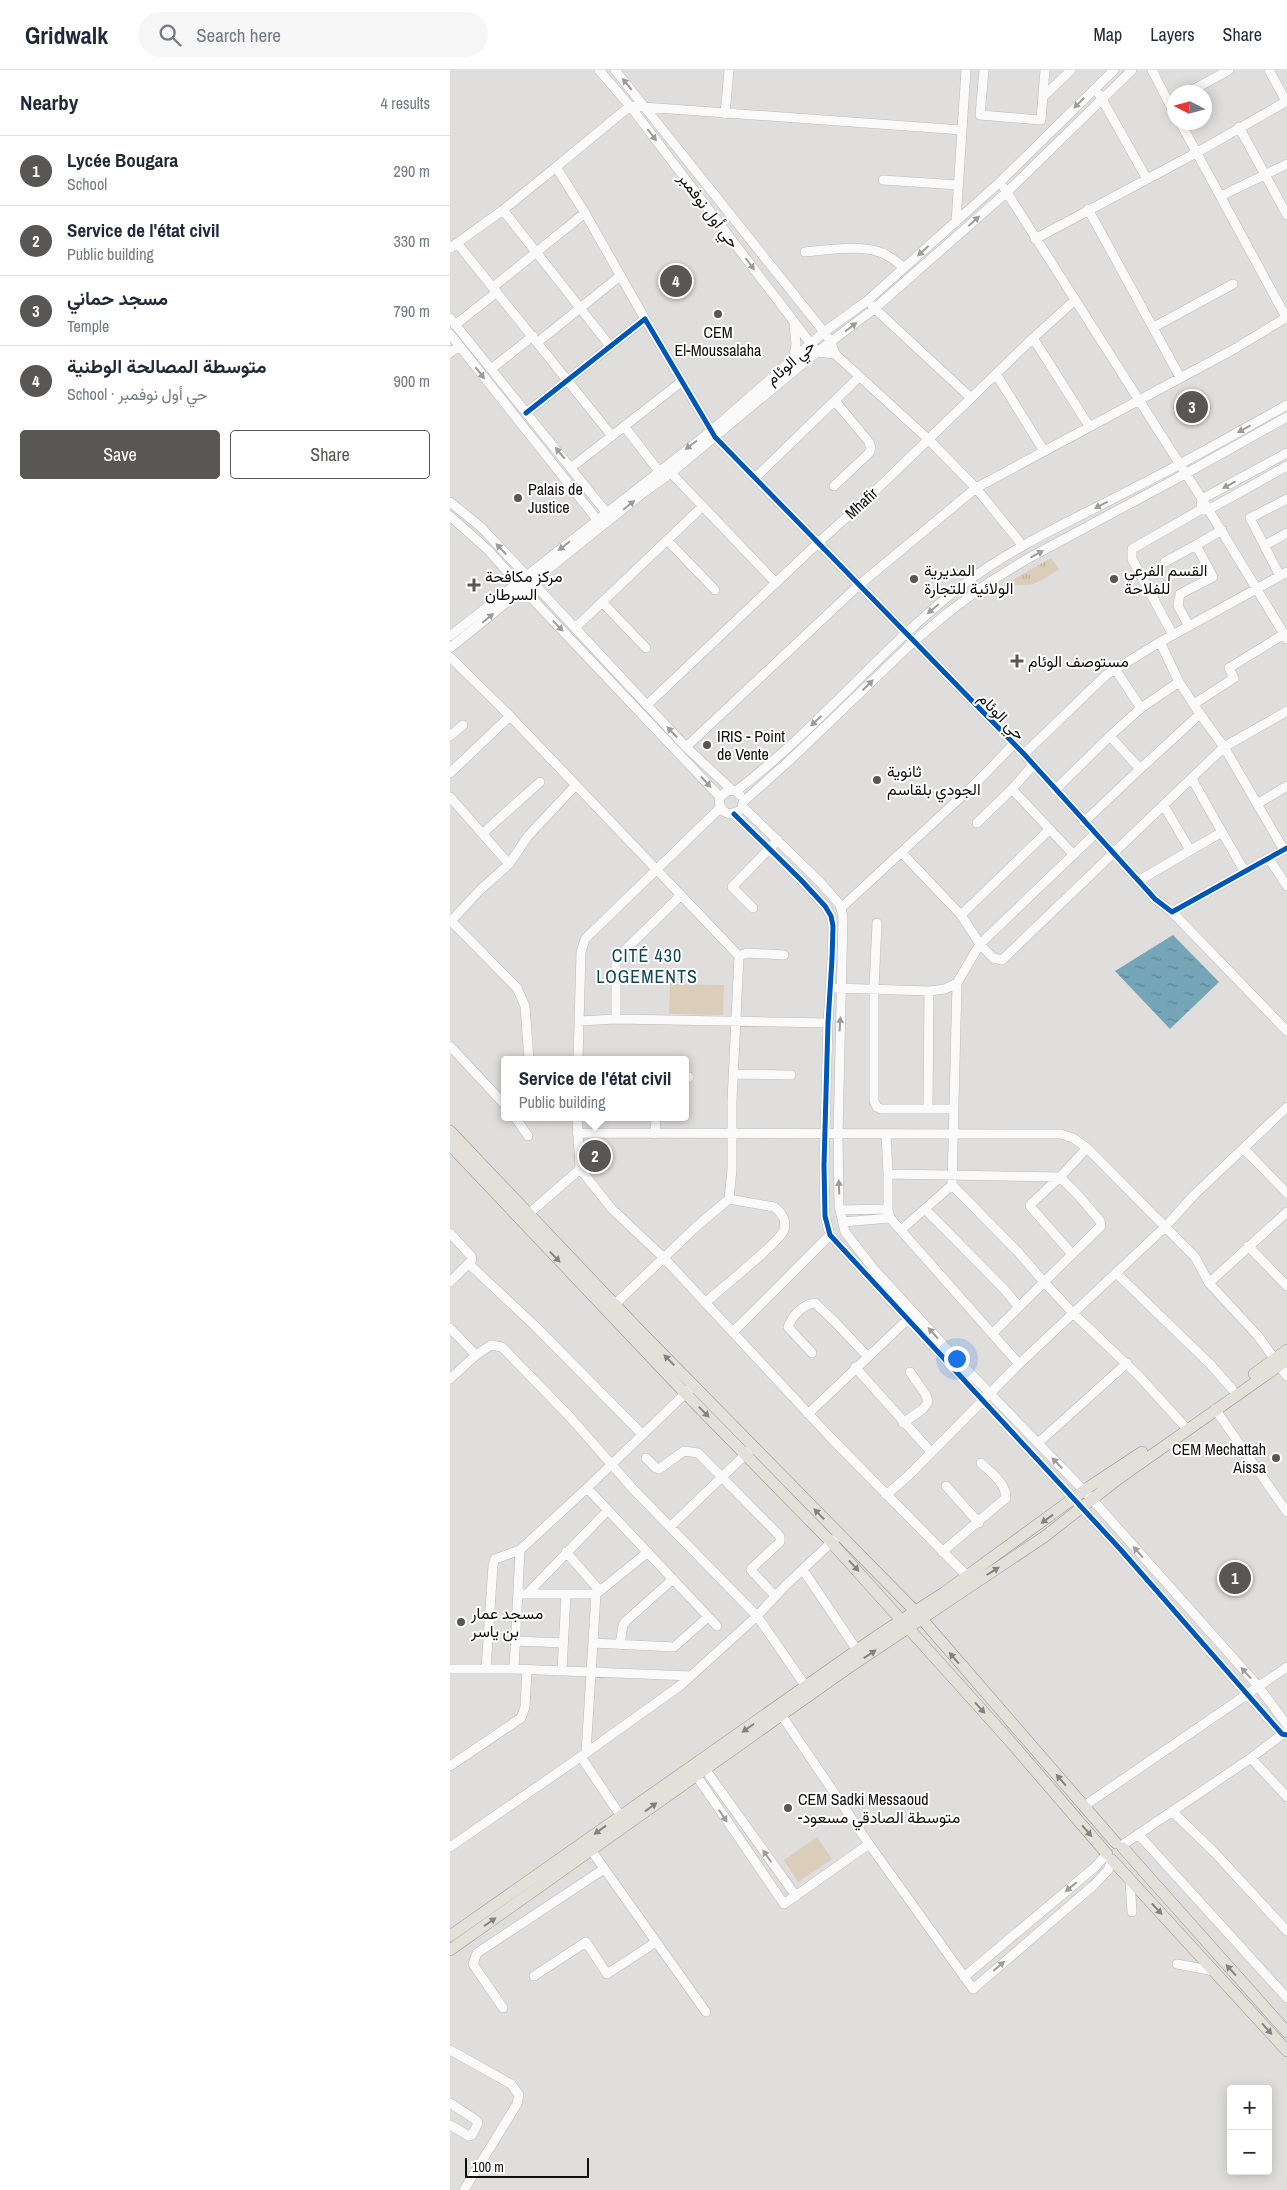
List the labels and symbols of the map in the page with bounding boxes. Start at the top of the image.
one-way arrow [622,78,633,90]
north arrow [1167,85,1212,130]
one-way arrow [1073,97,1085,109]
one-way arrow [646,128,657,141]
street label: حي أول نوفمبر [670,167,745,254]
one-way arrow [968,216,980,227]
one-way arrow [917,245,929,257]
one-way arrow [745,257,755,271]
pin: 4 [660,262,692,300]
marker: CEM El-Moussalaha [712,308,724,320]
place label: CEM El-Moussalaha [675,321,762,361]
one-way arrow [844,322,858,332]
street label: حي الوئام [761,334,822,392]
one-way arrow [475,366,486,379]
pin: 3 [1176,388,1208,426]
one-way arrow [1238,424,1251,433]
one-way arrow [685,440,698,451]
one-way arrow [554,447,565,460]
place label: Palais de Justice [528,478,583,518]
one-way arrow [1222,480,1235,489]
street label: Mhafir [840,482,883,524]
marker: Palais de Justice [512,492,524,504]
one-way arrow [622,499,635,510]
one-way arrow [1094,501,1108,509]
one-way arrow [558,540,571,551]
one-way arrow [495,543,507,555]
one-way arrow [1030,550,1044,558]
place label: المديرية الولائية للتجارة [924,559,1013,599]
place label: القسم الفرعي للفلاحة [1124,559,1208,599]
place label: مركز مكافحة السرطان [485,565,563,605]
marker: المديرية الولائية للتجارة [908,573,920,585]
marker: القسم الفرعي للفلاحة [1108,573,1120,585]
marker: مركز مكافحة السرطان [467,578,481,592]
one-way arrow [927,603,940,614]
one-way arrow [481,612,494,623]
one-way arrow [552,619,564,631]
place label: مستوصف الوئام [1028,650,1129,672]
marker: مستوصف الوئام [1010,654,1024,668]
one-way arrow [861,679,873,691]
street label: حي الوئام [972,687,1031,747]
one-way arrow [811,715,823,727]
place label: IRIS - Point de Vente [717,725,785,765]
one-way arrow [666,726,678,738]
marker: IRIS - Point de Vente [701,739,713,751]
place label: ثانوية الجودي بلقاسم [887,760,981,803]
marker: ثانوية الجودي بلقاسم [871,774,883,786]
one-way arrow [700,775,711,788]
district label: CITÉ 430 LOGEMENTS [596,943,698,989]
one-way arrow [836,1016,844,1032]
pin: 2 [579,1137,611,1175]
one-way arrow [834,1178,842,1194]
one-way arrow [549,1250,561,1262]
one-way arrow [927,1328,939,1340]
your location [944,1346,970,1372]
one-way arrow [663,1354,675,1366]
one-way arrow [698,1406,710,1418]
place label: CEM Mechattah Aissa [1172,1438,1267,1478]
marker: CEM Mechattah Aissa [1270,1452,1282,1464]
one-way arrow [1052,1457,1064,1469]
one-way arrow [813,1509,825,1521]
one-way arrow [1040,1514,1053,1524]
one-way arrow [1132,1546,1144,1558]
pin: 1 [1219,1559,1251,1597]
one-way arrow [848,1560,860,1572]
one-way arrow [986,1566,999,1575]
place label: مسجد عمار بن ياسر [470,1602,543,1642]
marker: مسجد عمار بن ياسر [455,1616,467,1628]
one-way arrow [863,1649,876,1659]
one-way arrow [949,1651,960,1664]
one-way arrow [1240,1668,1252,1680]
one-way arrow [974,1702,985,1714]
one-way arrow [741,1723,754,1733]
one-way arrow [1055,1775,1067,1787]
place label: CEM Sadki Messaoud -متوسطة الصادقي مسعود [798,1788,960,1831]
one-way arrow [644,1802,657,1813]
marker: CEM Sadki Messaoud -متوسطة الصادقي مسعود [782,1802,794,1814]
one-way arrow [718,1809,728,1822]
one-way arrow [1081,1824,1093,1836]
one-way arrow [593,1825,606,1835]
one-way arrow [762,1849,772,1863]
one-way arrow [1065,1881,1077,1892]
one-way arrow [1151,1902,1163,1914]
one-way arrow [483,1917,497,1927]
one-way arrow [992,1961,1005,1972]
one-way arrow [1225,1964,1237,1976]
one-way arrow [1261,2022,1273,2034]
scale bar [465,2155,589,2178]

